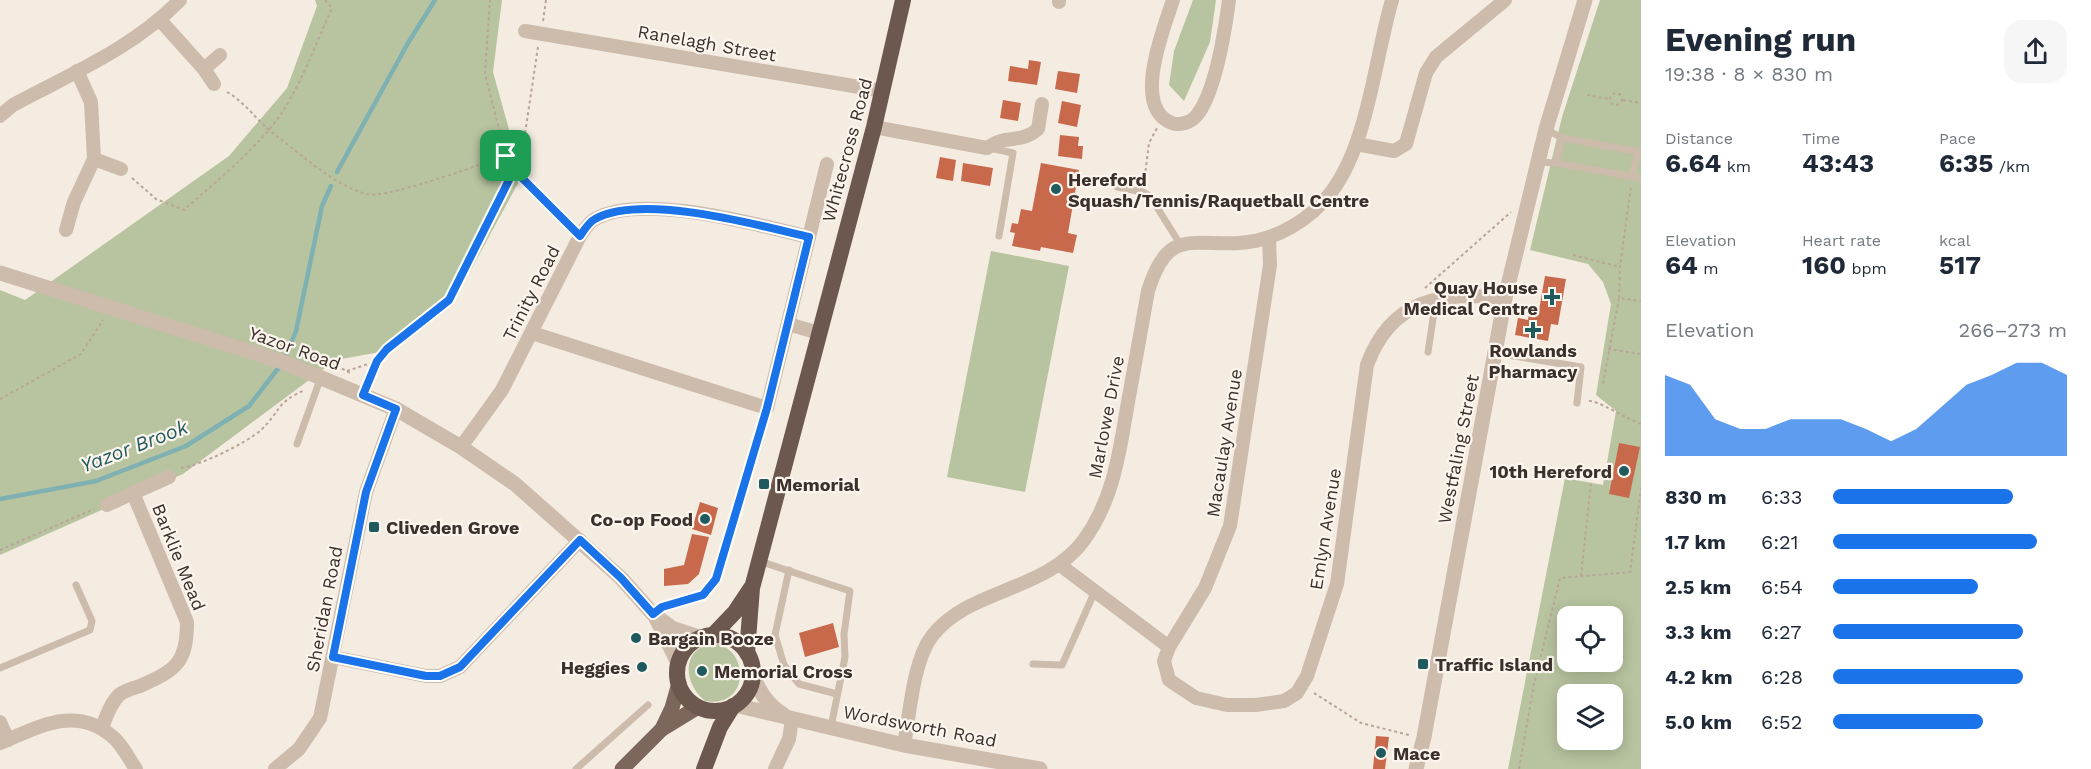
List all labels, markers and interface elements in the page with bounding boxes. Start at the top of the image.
street label: Ranelagh Street [636,20,778,66]
text: Evening run [1665,20,1856,59]
button: share [2004,20,2067,83]
text: 19:38 · 8 × 830 m [1665,62,1833,86]
street label: Whitecross Road [818,76,876,224]
text: Distance [1665,129,1733,148]
text: Time [1802,129,1840,148]
text: Pace [1939,129,1976,148]
pin [480,130,531,181]
icon: arrive [489,139,522,172]
text: 6.64 [1665,148,1721,178]
text: 43:43 [1802,148,1874,178]
text: 6:35 [1939,148,1993,178]
text: km [1721,157,1751,176]
text: /km [1993,157,2030,176]
place label: Hereford Squash/Tennis/Raquetball Centre [1068,169,1369,211]
marker: Hereford Squash/Tennis/Raquetball Centre [1049,182,1063,196]
text: Elevation [1665,231,1736,250]
text: Heart rate [1802,231,1881,250]
text: kcal [1939,231,1971,250]
street label: Trinity Road [498,242,564,344]
text: 64 [1665,250,1698,280]
text: 160 [1802,250,1846,280]
text: 517 [1939,250,1981,280]
text: m [1698,259,1719,278]
text: bpm [1846,259,1887,278]
place label: Quay House Medical Centre [1404,277,1538,319]
marker: Quay House Medical Centre [1543,288,1561,306]
text: Elevation [1665,318,1754,342]
text: 266–273 m [1959,318,2067,342]
street label: Yazor Road [246,322,344,374]
marker: Rowlands Pharmacy [1526,323,1540,337]
place label: Rowlands Pharmacy [1489,340,1578,382]
street label: Marlowe Drive [1084,354,1128,480]
street label: Macaulay Avenue [1202,367,1246,519]
street label: Westfaling Street [1433,372,1483,526]
water label: Yazor Brook [77,414,192,478]
place label: 10th Hereford [1489,461,1612,482]
marker: 10th Hereford [1617,464,1631,478]
street label: Emlyn Avenue [1305,467,1345,591]
place label: Memorial [776,474,860,495]
marker: Memorial [757,477,771,491]
text: 830 m [1665,485,1727,509]
text: 6:33 [1761,485,1802,509]
street label: Barklie Mead [148,500,210,614]
place label: Co-op Food [590,509,693,530]
marker: Co-op Food [698,512,712,526]
place label: Cliveden Grove [386,517,519,538]
marker: Cliveden Grove [367,520,381,534]
text: 1.7 km [1665,530,1726,554]
text: 6:21 [1761,530,1799,554]
street label: Sheridan Road [301,544,347,674]
text: 2.5 km [1665,575,1731,599]
text: 6:54 [1761,575,1803,599]
map controls [1557,606,1623,750]
button: locate [1557,606,1623,672]
text: 3.3 km [1665,620,1732,644]
text: 6:27 [1761,620,1802,644]
place label: Bargain Booze [648,628,774,649]
marker: Bargain Booze [629,631,643,645]
place label: Traffic Island [1435,654,1553,675]
place label: Heggies [561,657,630,678]
marker: Traffic Island [1416,657,1430,671]
marker: Heggies [635,660,649,674]
place label: Memorial Cross [714,661,853,682]
marker: Memorial Cross [695,664,709,678]
text: 4.2 km [1665,665,1733,689]
text: 6:28 [1761,665,1803,689]
button: layers [1557,684,1623,750]
street label: Wordsworth Road [841,701,999,751]
text: 5.0 km [1665,710,1732,734]
text: 6:52 [1761,710,1802,734]
place label: Mace [1393,743,1440,764]
marker: Mace [1374,746,1388,760]

